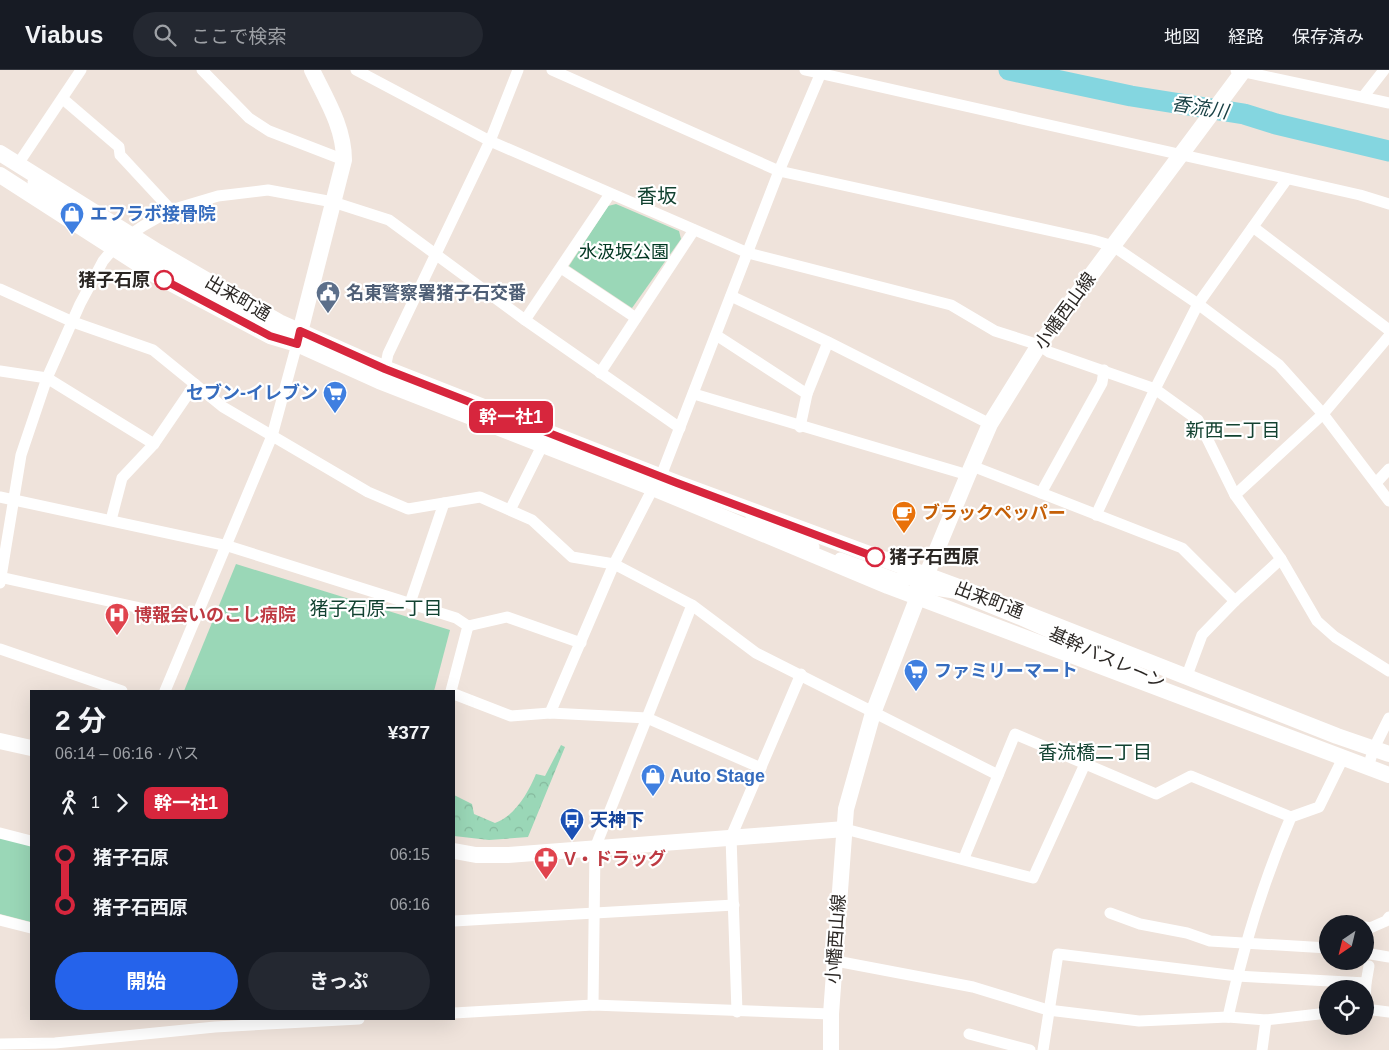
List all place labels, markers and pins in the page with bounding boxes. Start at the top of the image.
shop icon: エフラボ接骨院 [59,201,85,235]
place label: エフラボ接骨院 [90,204,216,224]
place label: 猪子石原 [78,270,150,290]
marker: 猪子石原 [154,270,174,290]
public building icon: 名東警察署猪子石交番 [315,280,341,314]
place label: 名東警察署猪子石交番 [346,283,526,303]
supermarket icon: セブン-イレブン [322,380,348,414]
place label: セブン-イレブン [186,383,318,403]
cafe icon: ブラックペッパー [891,500,917,534]
place label: ブラックペッパー [922,503,1066,523]
marker: 猪子石西原 [865,547,885,567]
place label: 猪子石西原 [889,547,979,567]
hospital icon: 博報会いのこし病院 [104,602,130,636]
place label: 博報会いのこし病院 [134,605,296,625]
supermarket icon: ファミリーマート [903,658,929,692]
place label: ファミリーマート [934,661,1078,681]
shop icon: Auto Stage [640,763,666,797]
place label: Auto Stage [670,766,765,786]
bus stop icon: 天神下 [559,807,585,841]
place label: 天神下 [590,810,644,830]
pharmacy icon: V・ドラッグ [533,846,559,880]
place label: V・ドラッグ [564,849,666,869]

